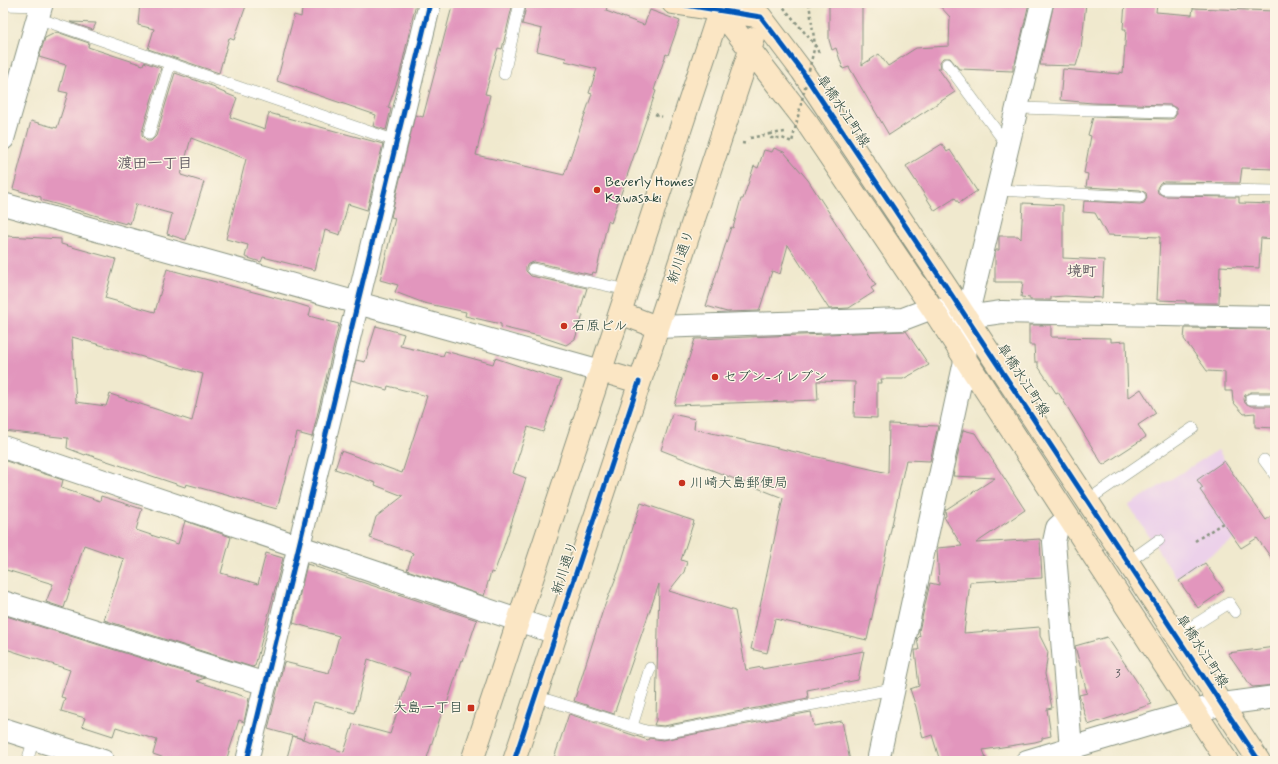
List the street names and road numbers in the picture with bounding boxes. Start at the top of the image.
street label: 皐橋水江町線 [812,71,874,151]
street label: 新川通り [663,228,699,286]
street label: 皐橋水江町線 [993,340,1053,420]
street label: 新川通り [548,539,582,597]
street label: 皐橋水江町線 [1172,611,1232,691]

